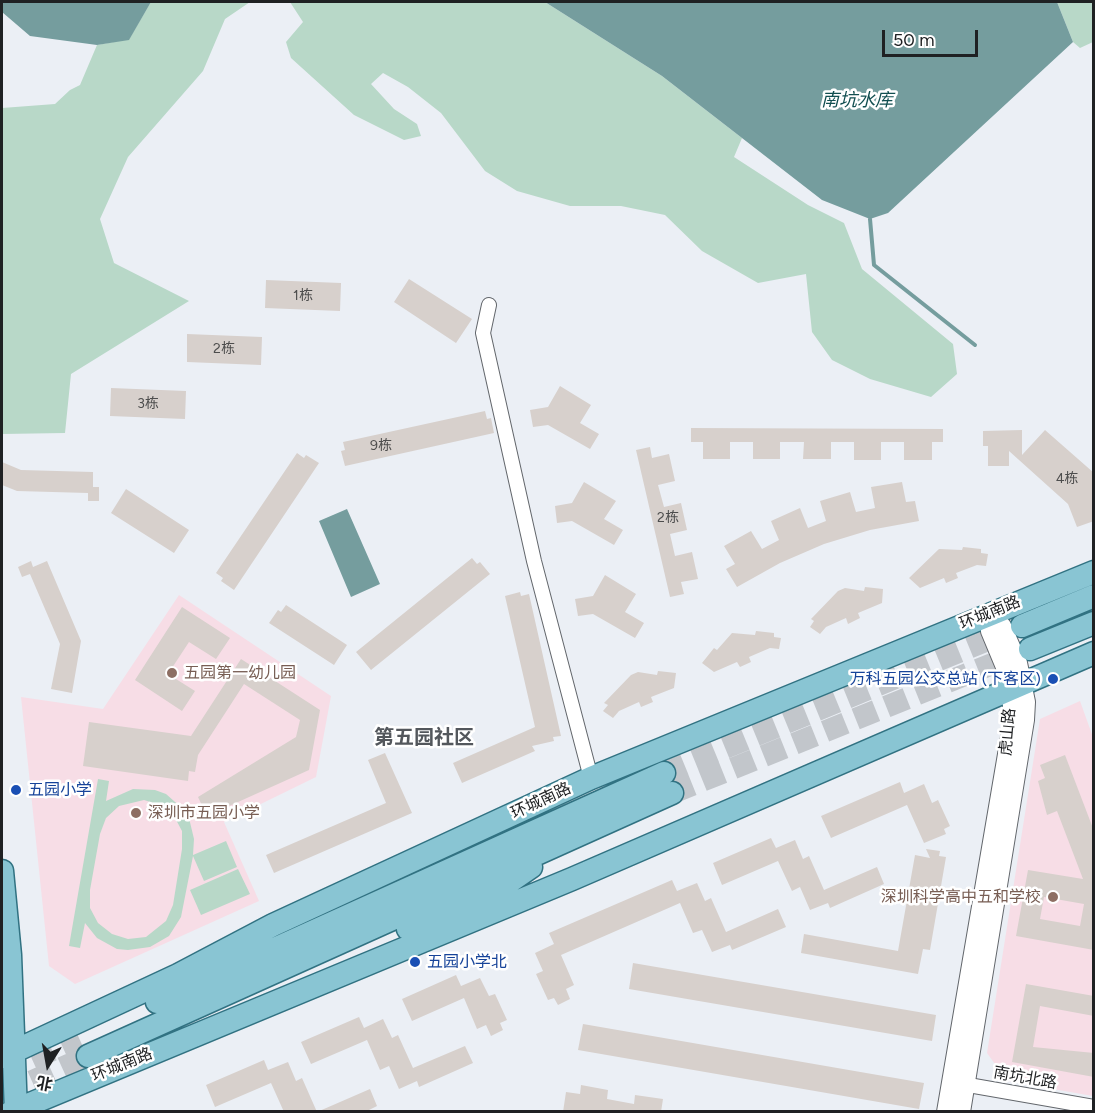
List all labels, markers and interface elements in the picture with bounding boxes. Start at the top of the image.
scale bar [885,18,981,56]
text: 50 m [893,29,935,51]
water label: 南坑水库 [821,90,893,112]
house number: 1栋 [293,288,313,304]
house number: 2栋 [213,341,235,357]
house number: 3栋 [137,396,159,412]
house number: 9栋 [370,438,392,454]
house number: 4栋 [1056,471,1078,487]
house number: 2栋 [657,510,679,526]
street label: 环城南路 [957,592,1023,634]
place label: 五园第一幼儿园 [184,663,296,683]
marker: 五园第一幼儿园 [165,666,179,680]
place label: 万科五园公交总站 (下客区) [850,669,1041,689]
marker: 万科五园公交总站 (下客区) [1046,672,1060,686]
street label: 虎山路 [996,707,1020,757]
district label: 第五园社区 [374,726,474,750]
street label: 环城南路 [508,779,574,823]
place label: 五园小学 [28,780,92,800]
marker: 五园小学 [9,783,23,797]
place label: 深圳市五园小学 [148,803,260,823]
marker: 深圳市五园小学 [129,806,143,820]
place label: 深圳科学高中五和学校 [881,887,1041,907]
marker: 深圳科学高中五和学校 [1046,890,1060,904]
place label: 五园小学北 [427,952,507,972]
marker: 五园小学北 [408,955,422,969]
north arrow [18,1035,78,1095]
street label: 环城南路 [89,1044,155,1086]
street label: 南坑北路 [992,1063,1058,1093]
text: 北 [35,1072,54,1094]

